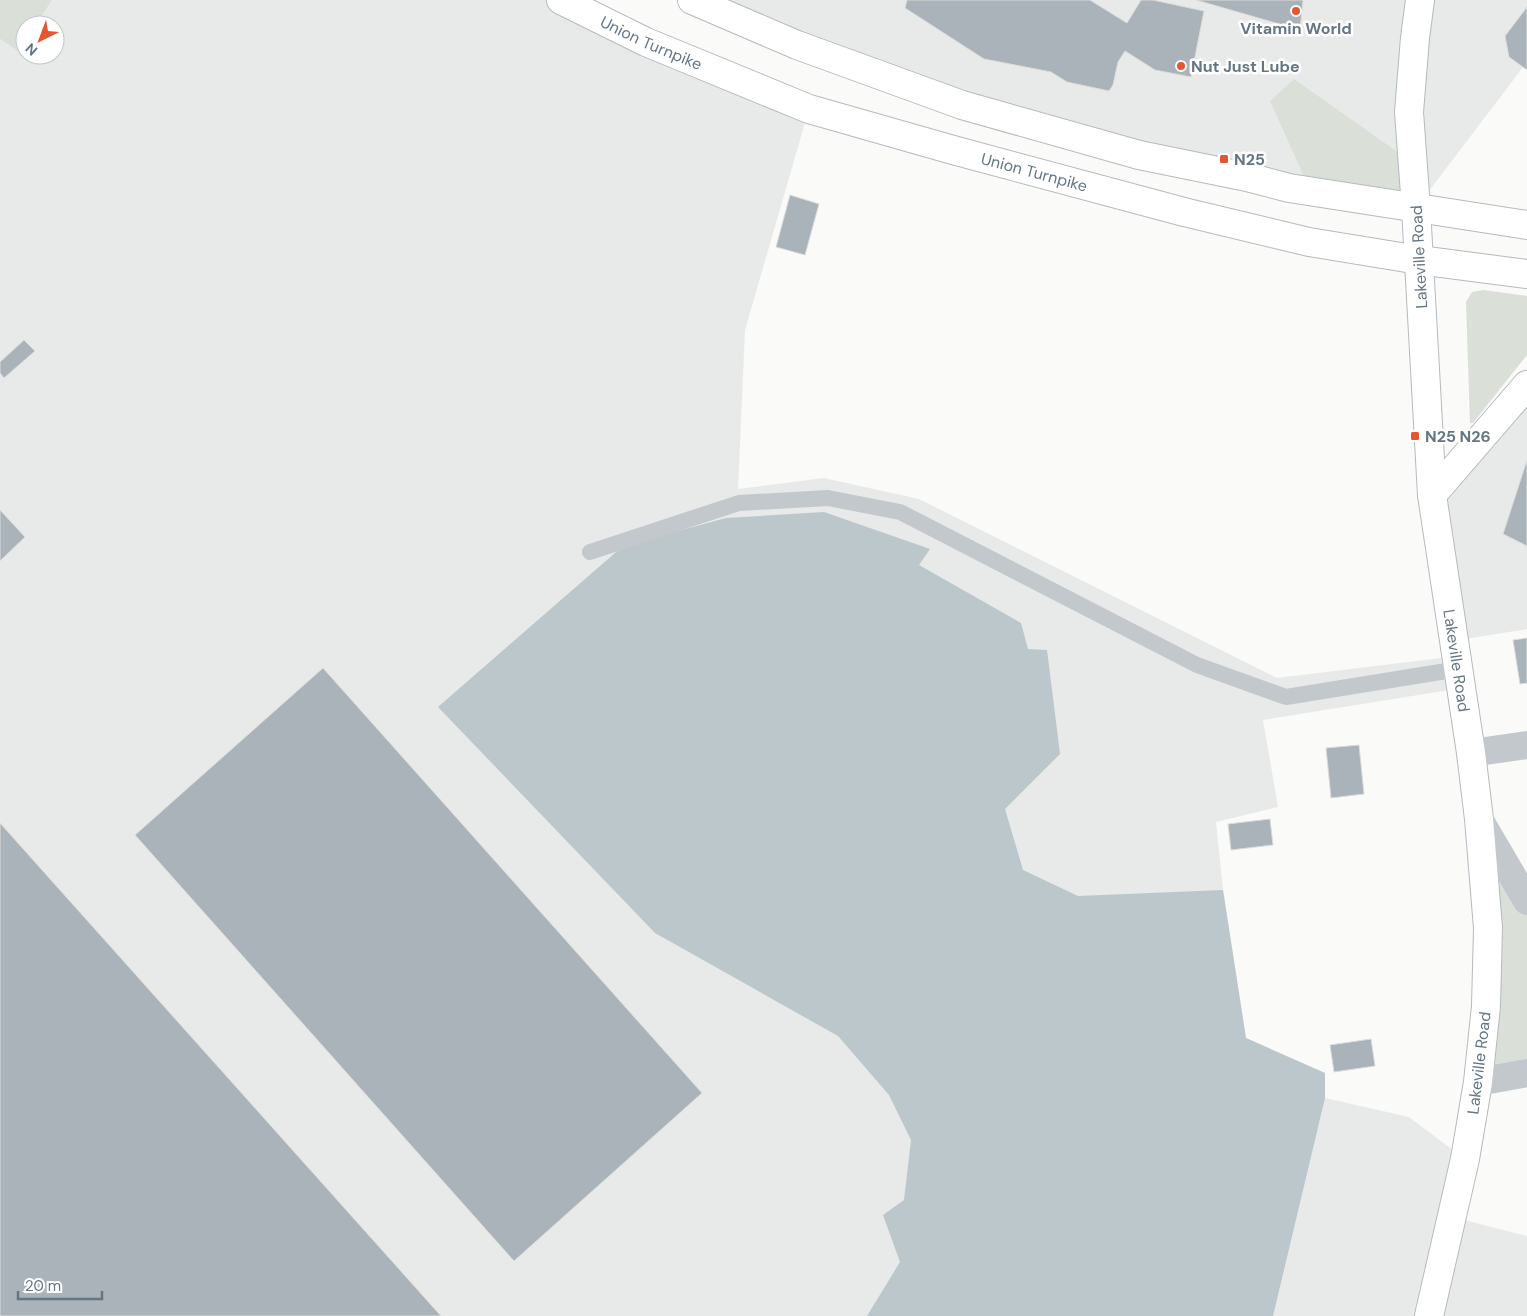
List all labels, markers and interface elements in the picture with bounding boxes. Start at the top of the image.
marker: Vitamin World [1290,5,1302,17]
street label: Union Turnpike [597,11,705,74]
north arrow [15,15,65,65]
place label: Vitamin World [1240,18,1352,39]
text: N [21,40,41,60]
place label: Nut Just Lube [1191,56,1300,77]
marker: Nut Just Lube [1175,60,1187,72]
street label: Union Turnpike [979,148,1090,196]
place label: N25 [1234,149,1265,170]
marker: N25 [1218,153,1230,165]
street label: Lakeville Road [1406,205,1432,309]
place label: N25 N26 [1425,426,1491,447]
marker: N25 N26 [1409,430,1421,442]
street label: Lakeville Road [1439,608,1475,713]
street label: Lakeville Road [1462,1010,1496,1116]
scale bar [18,1268,101,1300]
text: 20 m [25,1276,61,1296]

